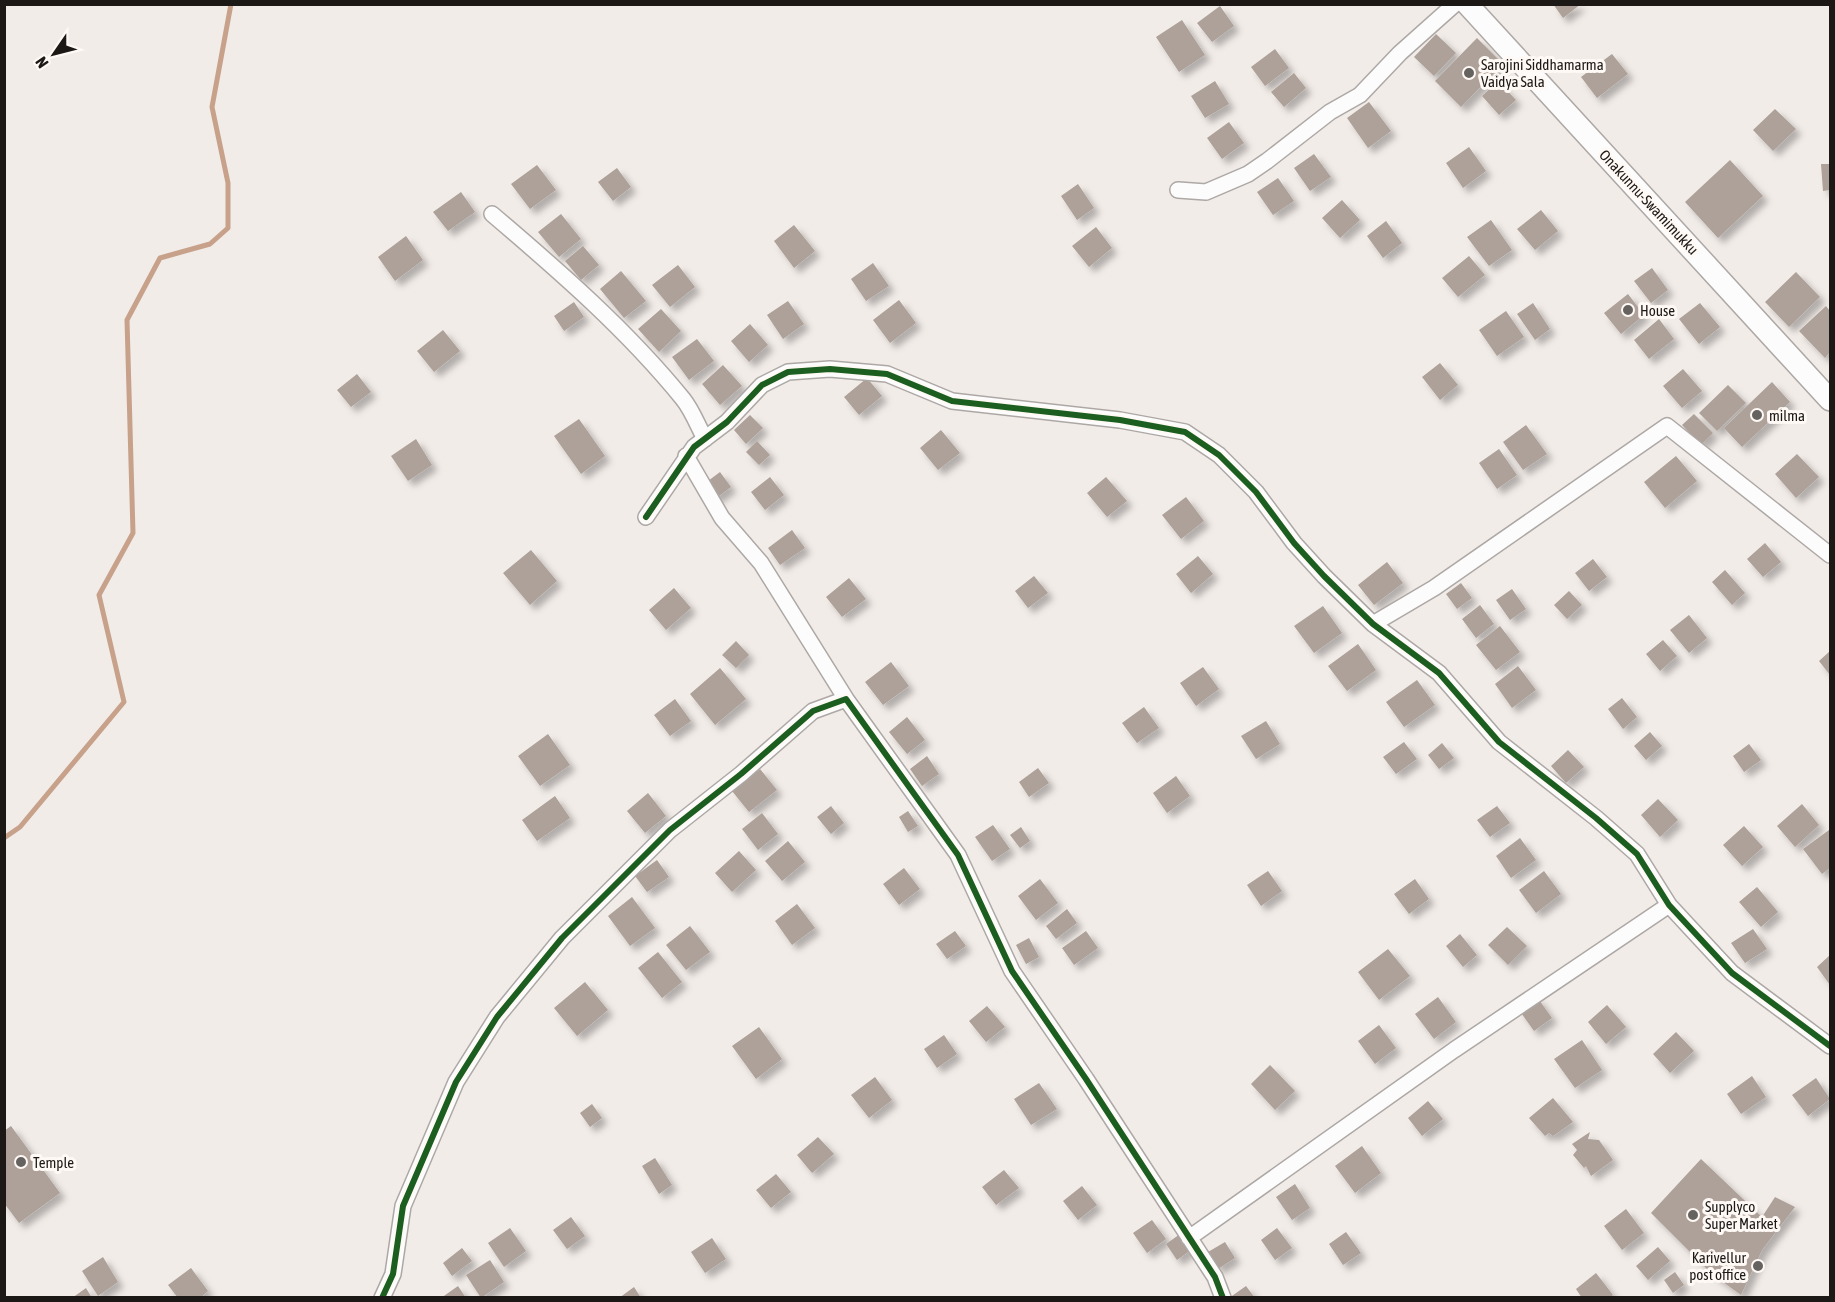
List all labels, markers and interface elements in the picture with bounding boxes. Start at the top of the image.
north arrow [24,24,84,84]
text: N [32,54,52,72]
place label: Sarojini Siddhamarma Vaidya Sala [1481,56,1604,90]
marker: Sarojini Siddhamarma Vaidya Sala [1462,66,1476,80]
street label: Onakunnu-Swamimukku [1596,146,1702,258]
place label: House [1640,302,1675,319]
marker: House [1621,303,1635,317]
place label: milma [1769,407,1805,424]
marker: milma [1750,408,1764,422]
place label: Temple [33,1154,74,1171]
marker: Temple [14,1155,28,1169]
place label: Supplyco Super Market [1705,1198,1778,1232]
marker: Supplyco Super Market [1686,1208,1700,1222]
place label: Karivellur post office [1689,1249,1747,1283]
marker: Karivellur post office [1751,1259,1765,1273]

